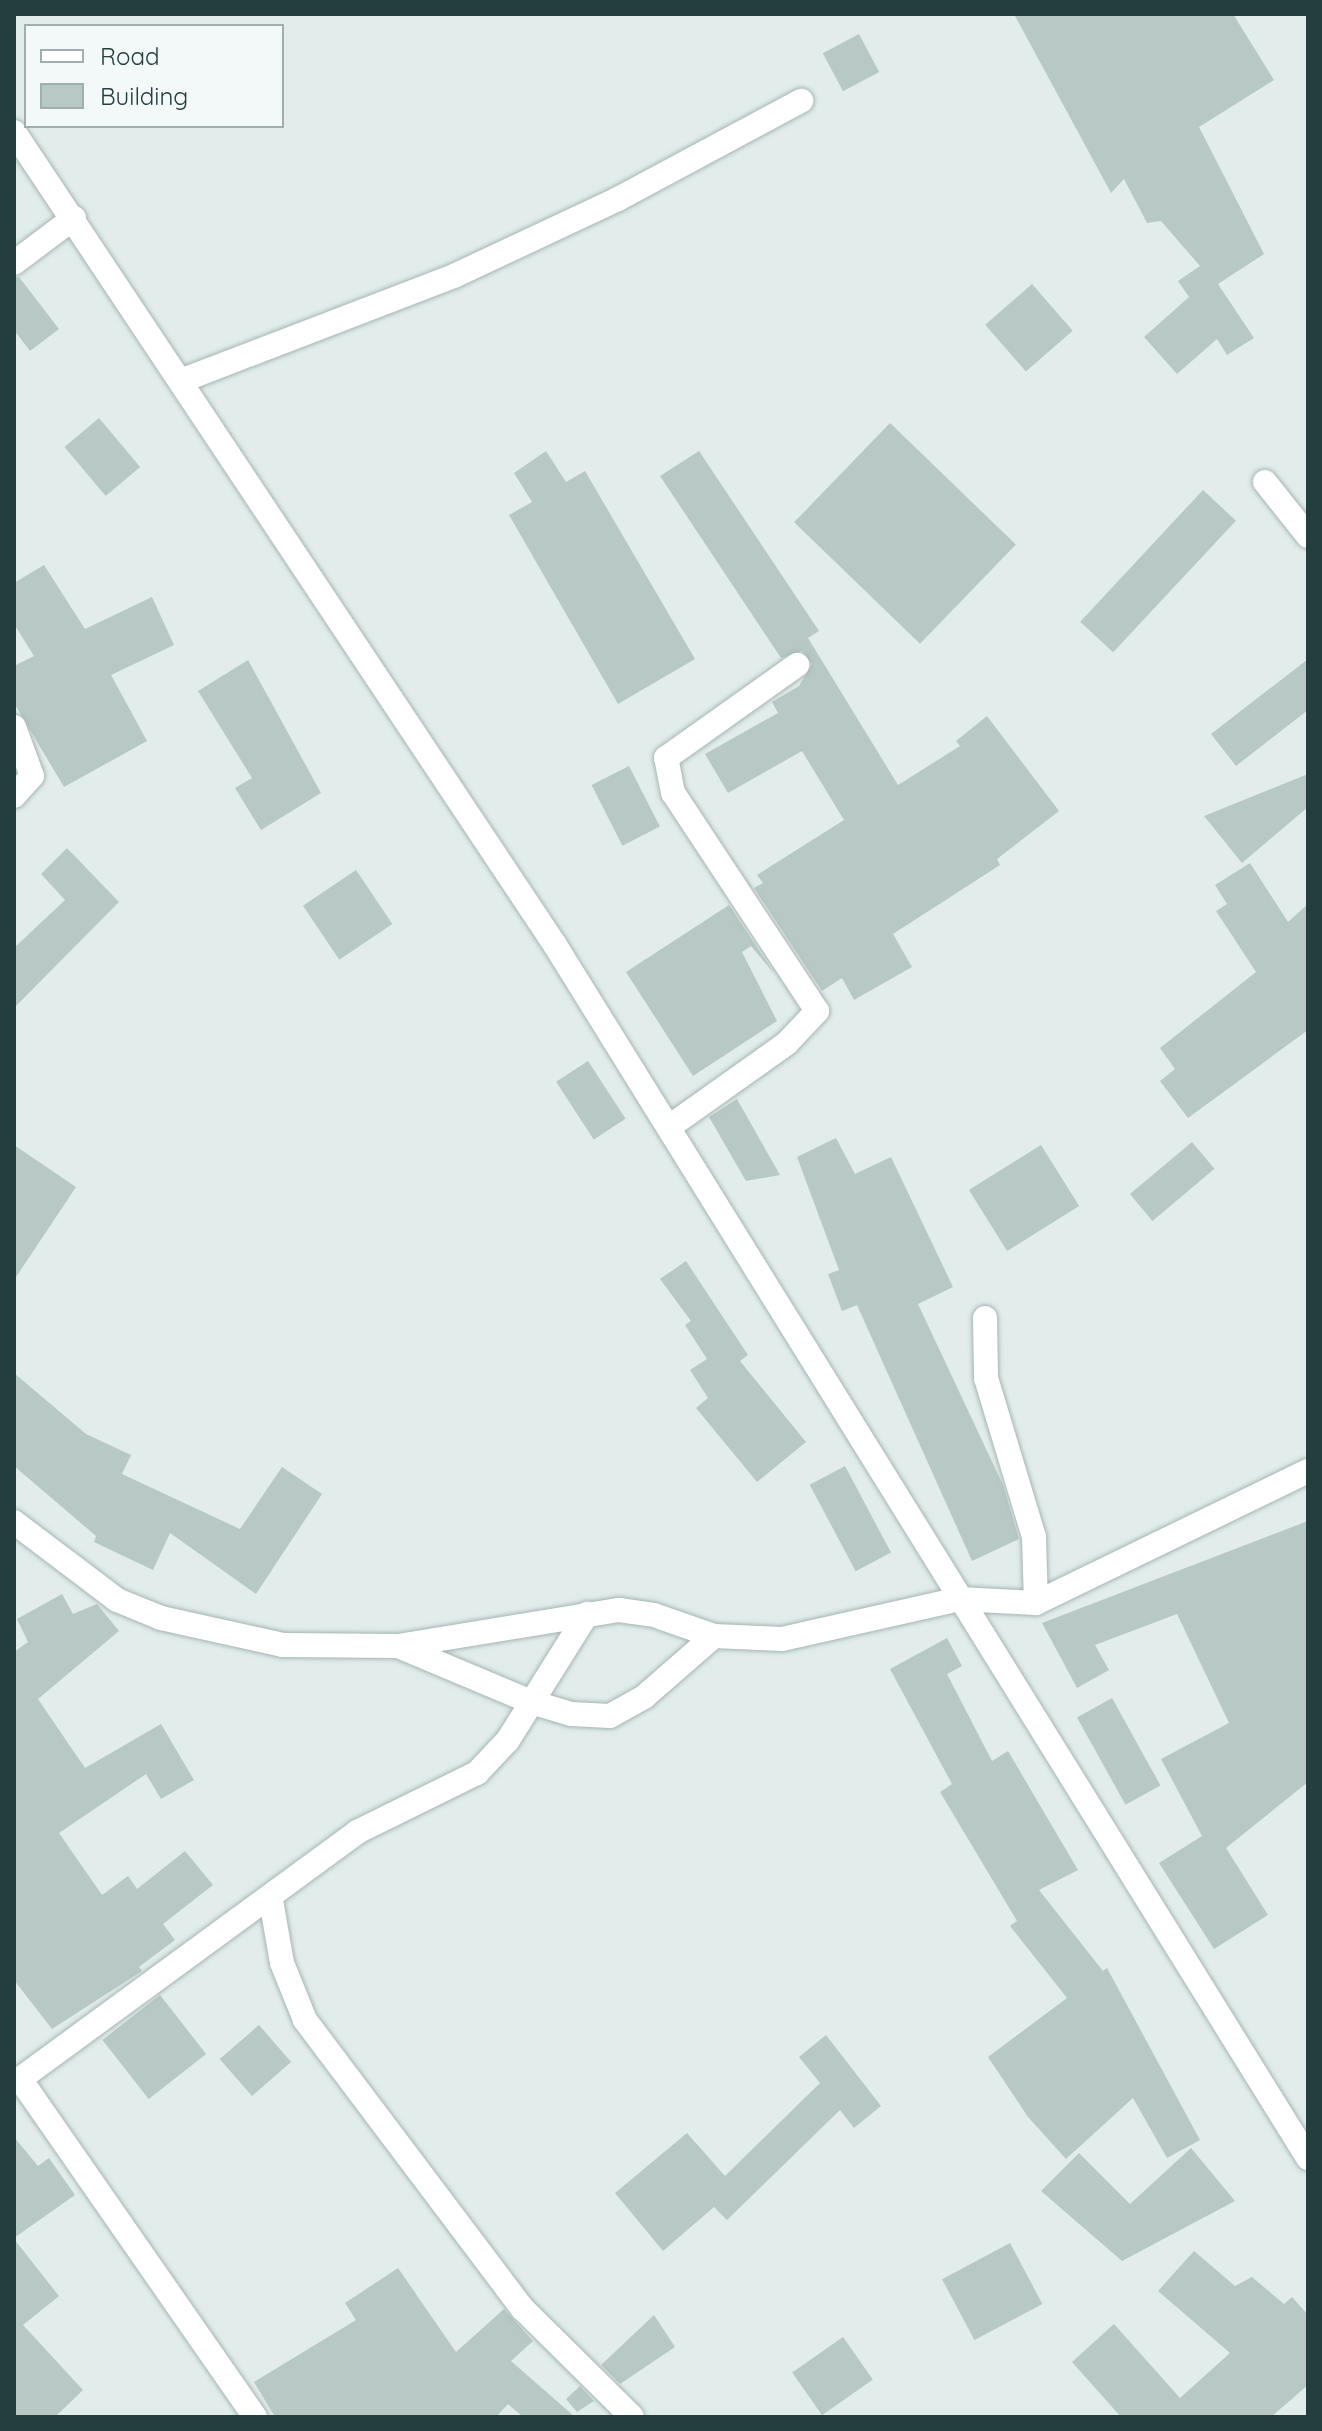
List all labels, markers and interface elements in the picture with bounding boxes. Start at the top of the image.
legend [24,24,284,128]
text: Road [100,41,160,71]
text: Building [100,81,188,111]

